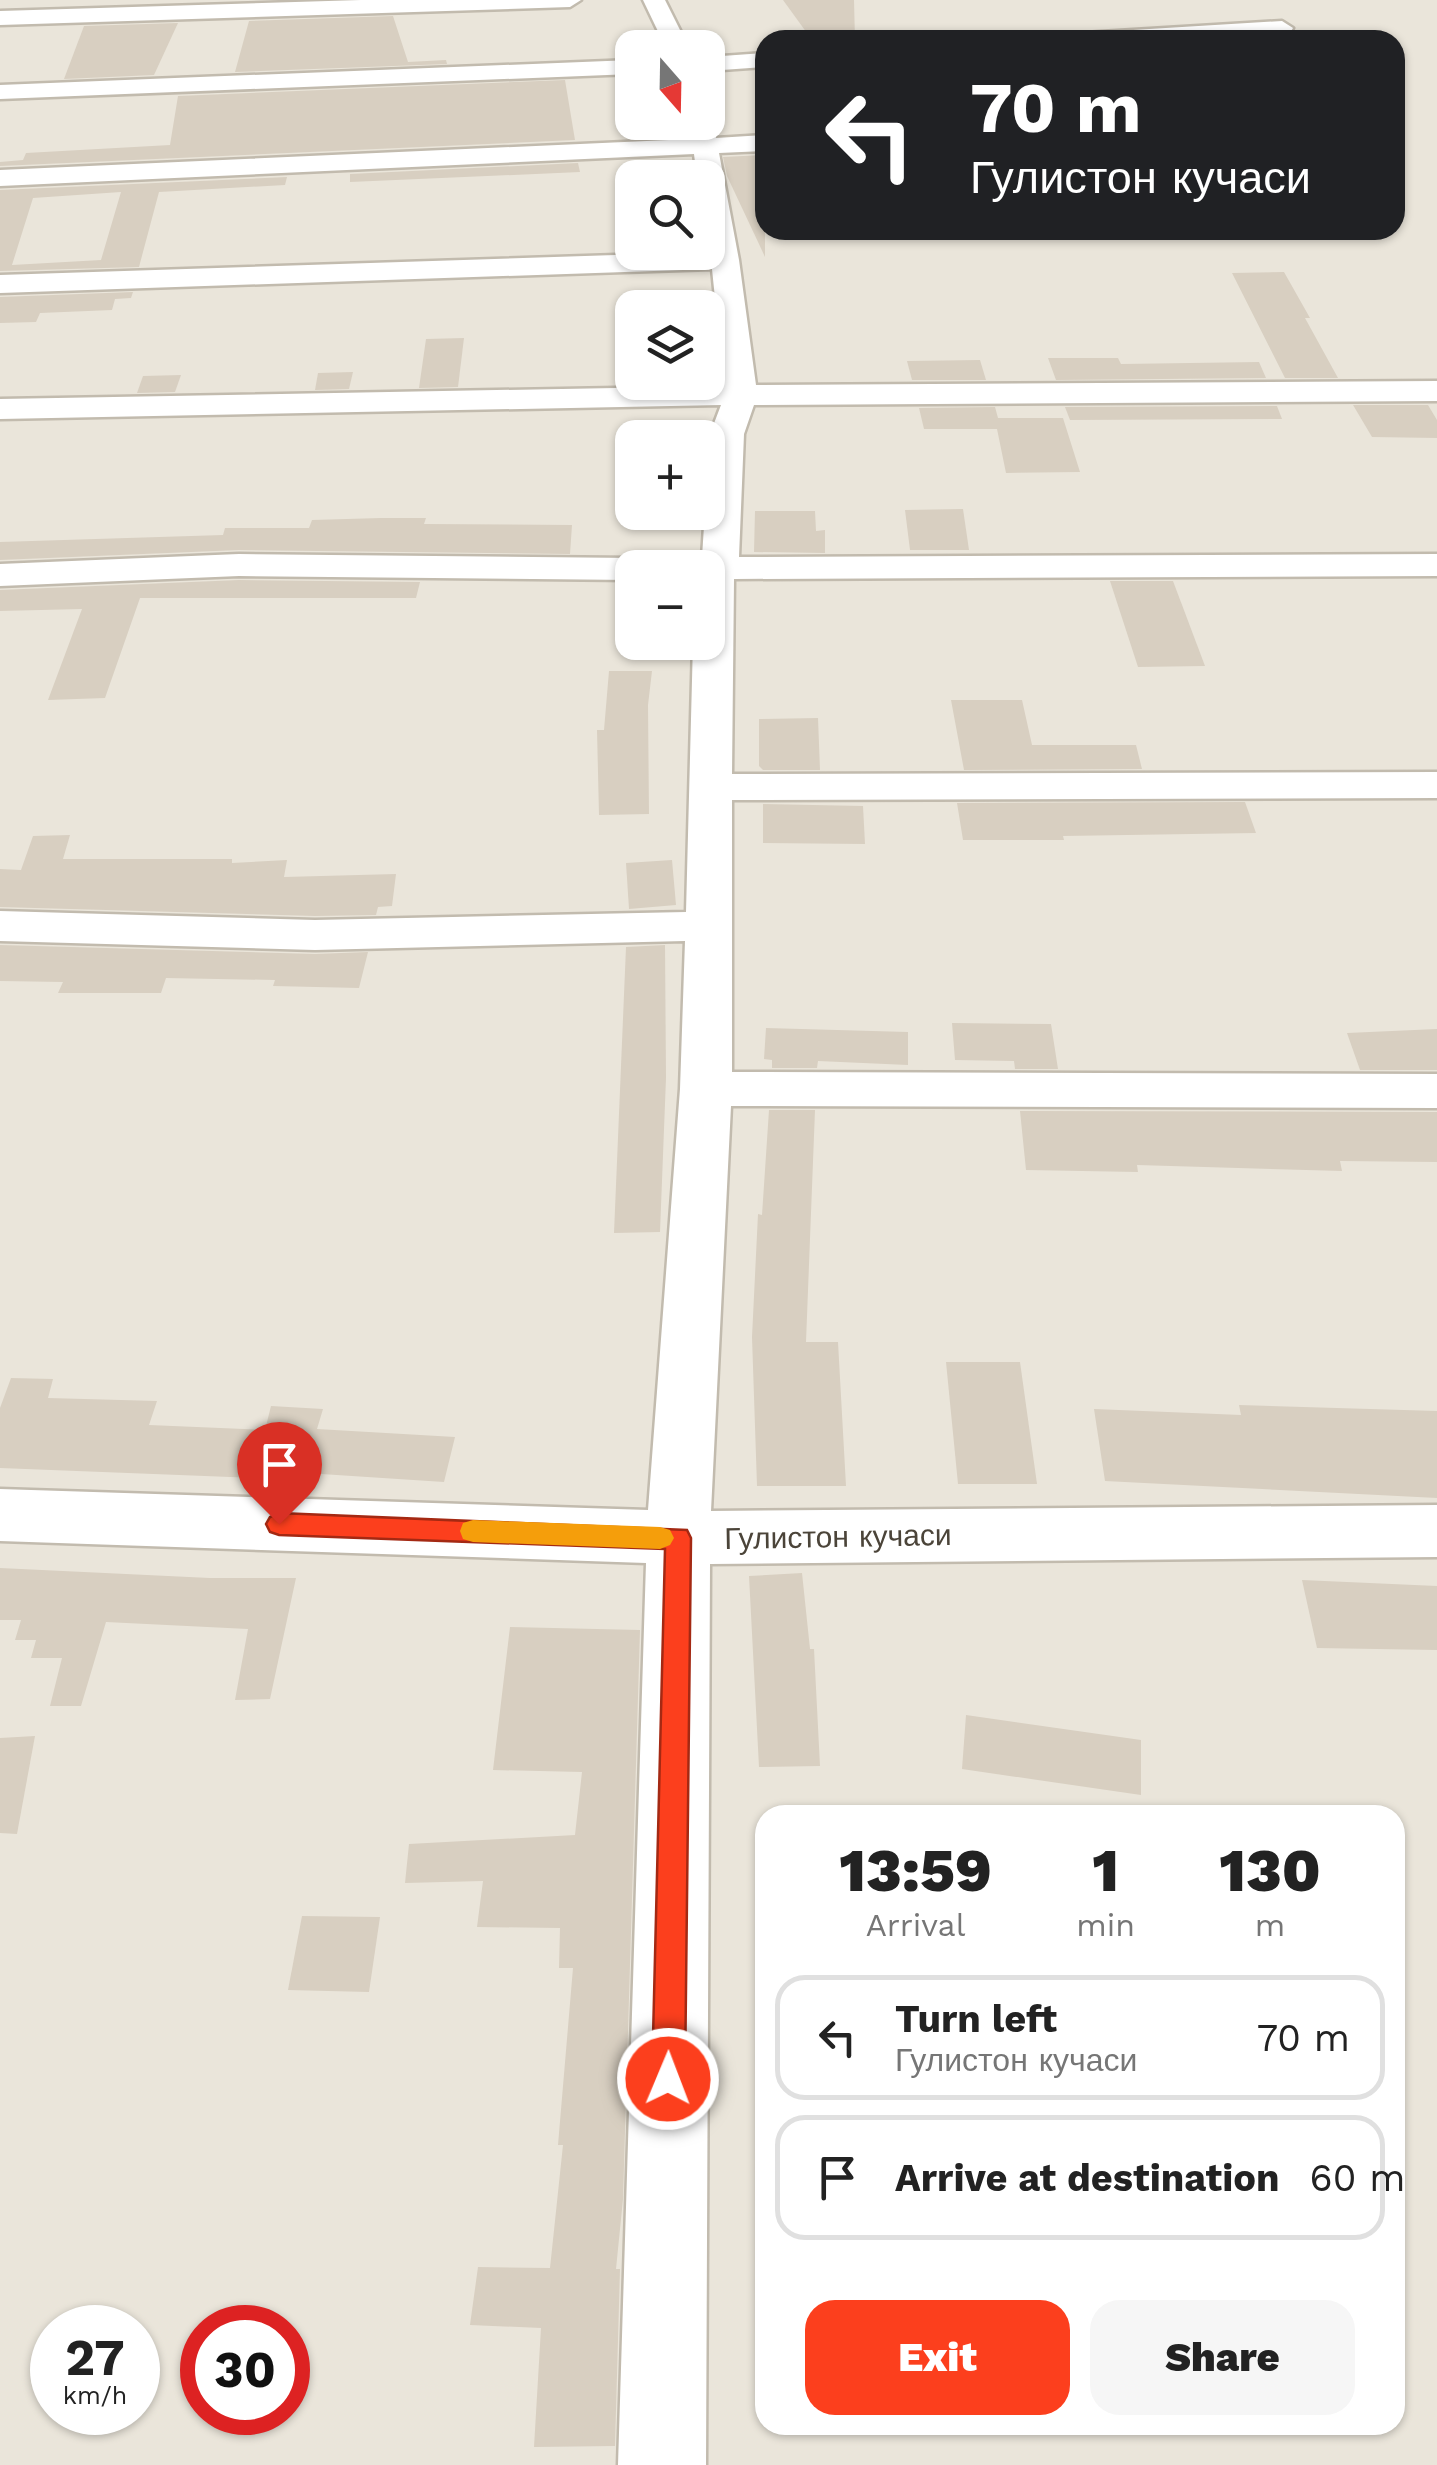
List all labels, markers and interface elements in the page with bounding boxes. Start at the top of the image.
north arrow [615,30,725,140]
map controls [615,30,725,660]
text: 70 m [970,67,1142,149]
icon: left [805,70,935,200]
text: Гулистон кучаси [970,151,1311,204]
button: search [615,160,725,270]
button: layers [615,290,725,400]
button: + [615,420,725,530]
button: − [615,550,725,660]
pin [237,1422,322,1525]
icon: arrive [252,1437,307,1492]
street label: Гулистон кучаси [724,1517,952,1556]
text: 13:59 [839,1835,992,1906]
text: 1 [1092,1835,1119,1906]
text: 130 [1219,1835,1321,1906]
text: Arrival [866,1906,966,1944]
text: min [1076,1906,1135,1944]
text: m [1255,1906,1285,1944]
text: Turn left [895,1997,1057,2041]
icon: left [810,2010,865,2065]
text: 70 m [1257,2016,1350,2060]
position arrow [616,2027,720,2131]
text: Гулистон кучаси [895,2041,1137,2079]
icon: arrive [810,2150,865,2205]
text: Arrive at destination [895,2156,1280,2200]
text: 60 m [1310,2156,1405,2200]
button: Exit [805,2300,1070,2415]
button: Share [1090,2300,1355,2415]
speed limit sign: 30 [180,2305,310,2435]
text: 27 [65,2328,125,2387]
text: km/h [63,2381,127,2410]

